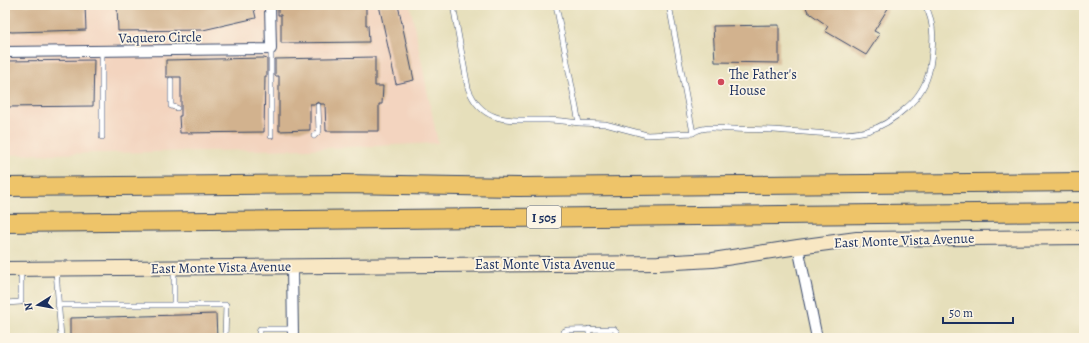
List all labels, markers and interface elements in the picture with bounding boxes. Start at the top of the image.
street label: Vaquero Circle [117,27,202,48]
place label: The Father's House [729,65,797,100]
marker: The Father's House [716,77,726,87]
road number: I 505 [527,206,561,228]
street label: East Monte Vista Avenue [833,229,975,252]
street label: East Monte Vista Avenue [475,255,615,274]
street label: East Monte Vista Avenue [151,257,291,278]
north arrow [18,285,58,325]
scale bar [943,299,1013,325]
text: N [21,301,37,312]
text: 50 m [949,305,973,321]

